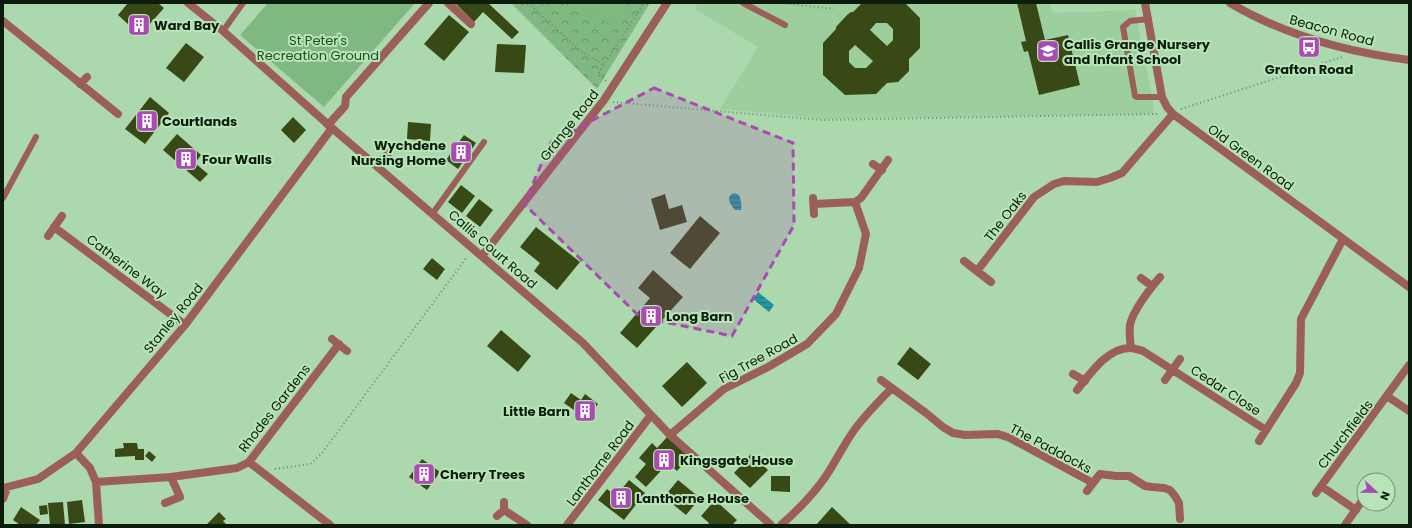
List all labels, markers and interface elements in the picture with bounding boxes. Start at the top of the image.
street label: Beacon Road [1288,10,1376,51]
building icon: Ward Bay [126,12,152,38]
place label: Ward Bay [154,16,220,35]
park label: St Peter's Recreation Ground [257,31,379,65]
bus stop icon: Grafton Road [1296,34,1322,60]
place label: Callis Grange Nursery and Infant School [1064,35,1211,69]
school or university icon: Callis Grange Nursery and Infant School [1035,38,1061,64]
place label: Grafton Road [1265,60,1353,79]
street label: Grange Road [535,85,603,165]
building icon: Courtlands [134,108,160,134]
place label: Courtlands [162,112,237,131]
street label: Old Green Road [1204,120,1298,195]
place label: Wychdene Nursing Home [351,136,446,170]
building icon: Wychdene Nursing Home [448,139,474,165]
building icon: Four Walls [173,146,199,172]
place label: Four Walls [202,150,272,169]
street label: The Oaks [980,187,1031,246]
street label: Callis Court Road [444,205,541,293]
street label: Catherine Way [82,230,172,303]
street label: Stanley Road [139,279,208,357]
building icon: Long Barn [638,303,664,329]
place label: Long Barn [666,307,733,326]
street label: Fig Tree Road [715,329,801,388]
street label: Rhodes Gardens [234,360,315,456]
street label: Cedar Close [1187,361,1265,420]
street label: Churchfields [1313,396,1378,473]
building icon: Little Barn [572,398,598,424]
place label: Little Barn [503,402,570,421]
street label: Lanthorne Road [562,417,639,510]
street label: The Paddocks [1006,419,1095,478]
building icon: Kingsgate House [651,447,677,473]
place label: Kingsgate House [680,451,793,470]
building icon: Cherry Trees [411,461,437,487]
place label: Cherry Trees [440,465,525,484]
north arrow [1356,472,1396,512]
building icon: Lanthorne House [608,485,634,511]
place label: Lanthorne House [636,489,749,508]
text: N [1376,489,1394,503]

